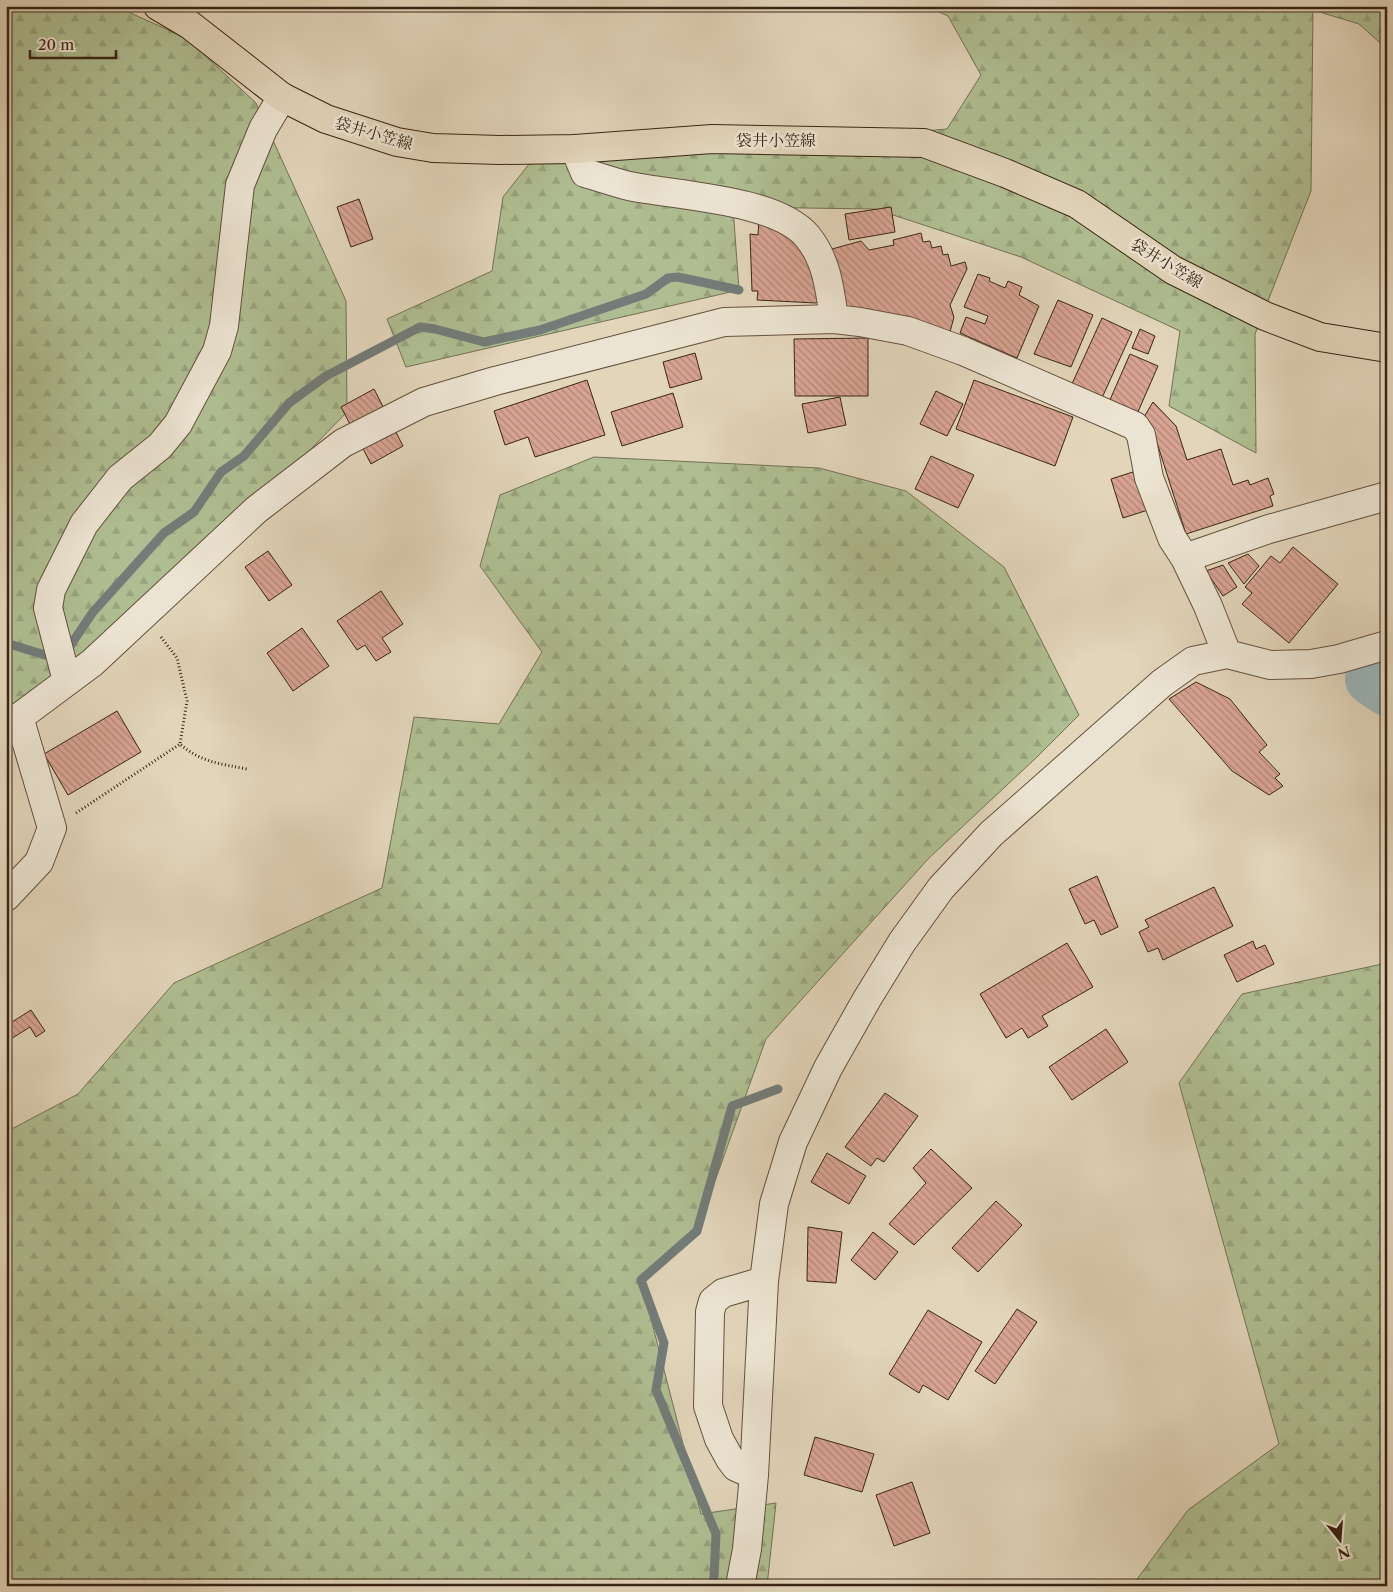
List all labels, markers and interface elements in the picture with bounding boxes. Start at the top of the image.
scale bar [30,28,116,60]
text: 20 m [38,35,74,54]
street label: 袋井小笠線 [333,112,415,154]
street label: 袋井小笠線 [736,130,816,150]
street label: 袋井小笠線 [1128,234,1206,292]
north arrow [1316,1514,1366,1564]
text: N [1335,1542,1352,1563]

